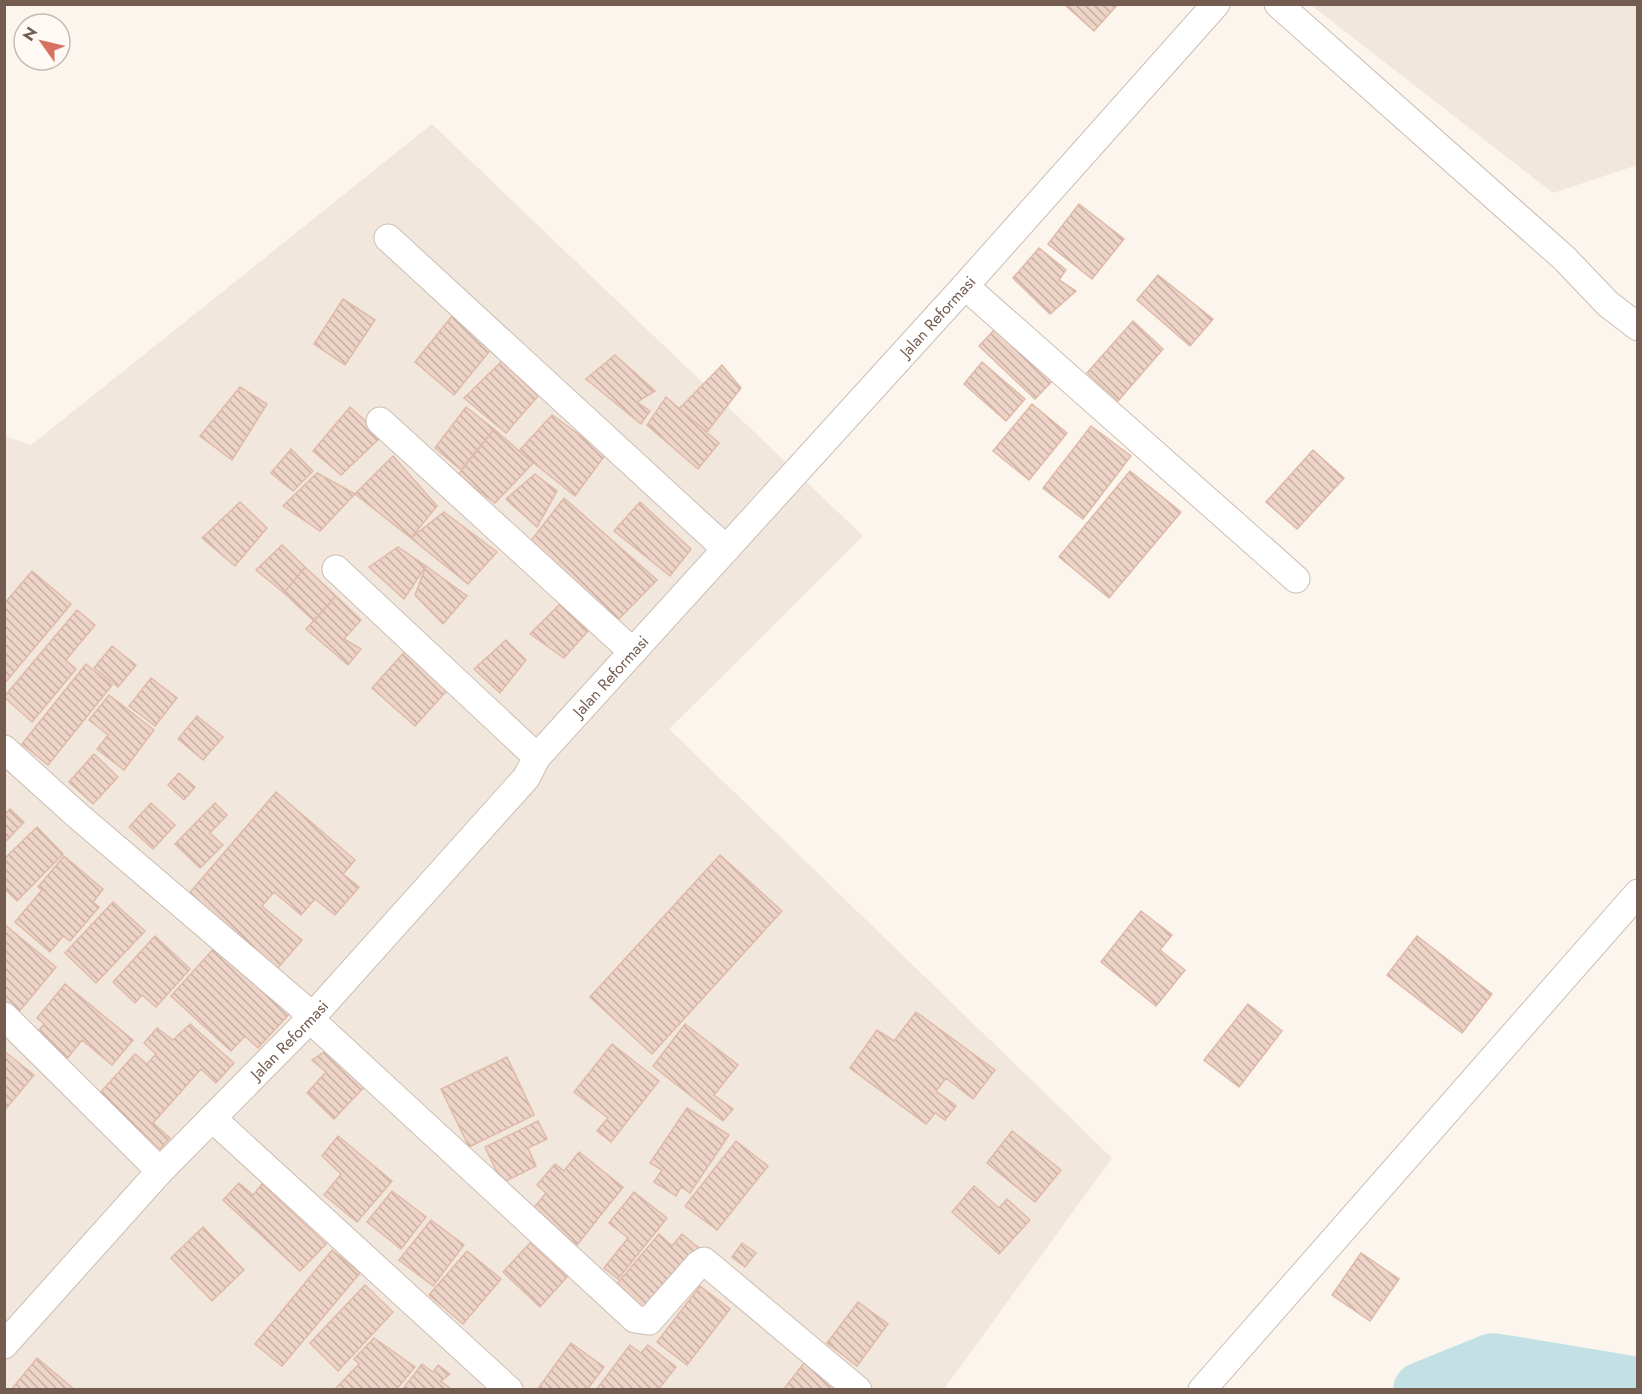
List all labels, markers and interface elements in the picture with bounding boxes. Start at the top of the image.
north arrow [12,12,72,72]
text: N [17,22,43,46]
street label: Jalan Reformasi [893,271,981,364]
street label: Jalan Reformasi [566,631,654,724]
street label: Jalan Reformasi [244,995,334,1086]

